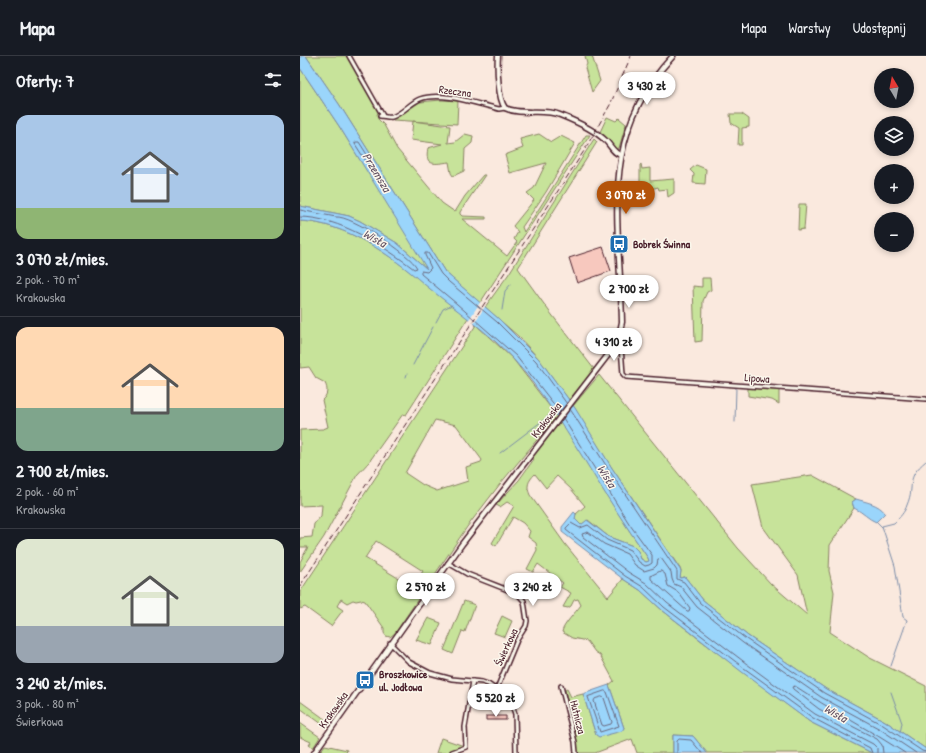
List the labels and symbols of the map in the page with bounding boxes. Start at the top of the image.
north arrow [874,68,914,108]
pin: 3 430 zł [606,72,688,106]
street label: Rzeczna [438,82,473,100]
water label: Przemsza [359,149,396,196]
pin: 3 070 zł [585,181,667,215]
water label: Wisła [360,225,391,252]
bus stop icon: Bobrek Świnna [608,233,630,255]
place label: Bobrek Świnna [633,237,691,251]
pin: 2 700 zł [588,275,670,309]
pin: 4 310 zł [573,328,655,362]
street label: Lipowa [744,370,771,386]
street label: Krakowska [528,399,565,441]
water label: Wisła [593,461,621,492]
pin: 2 570 zł [385,573,467,607]
pin: 3 240 zł [492,573,574,607]
street label: Świerkowa [491,625,521,668]
place label: Broszkowice ul. Jodłowa [379,667,428,694]
bus stop icon: Broszkowice ul. Jodłowa [354,669,376,691]
pin: 5 520 zł [455,684,537,718]
street label: Krakowska [315,688,351,731]
street label: Hutnicza [567,699,589,736]
water label: Wisła [821,700,852,727]

